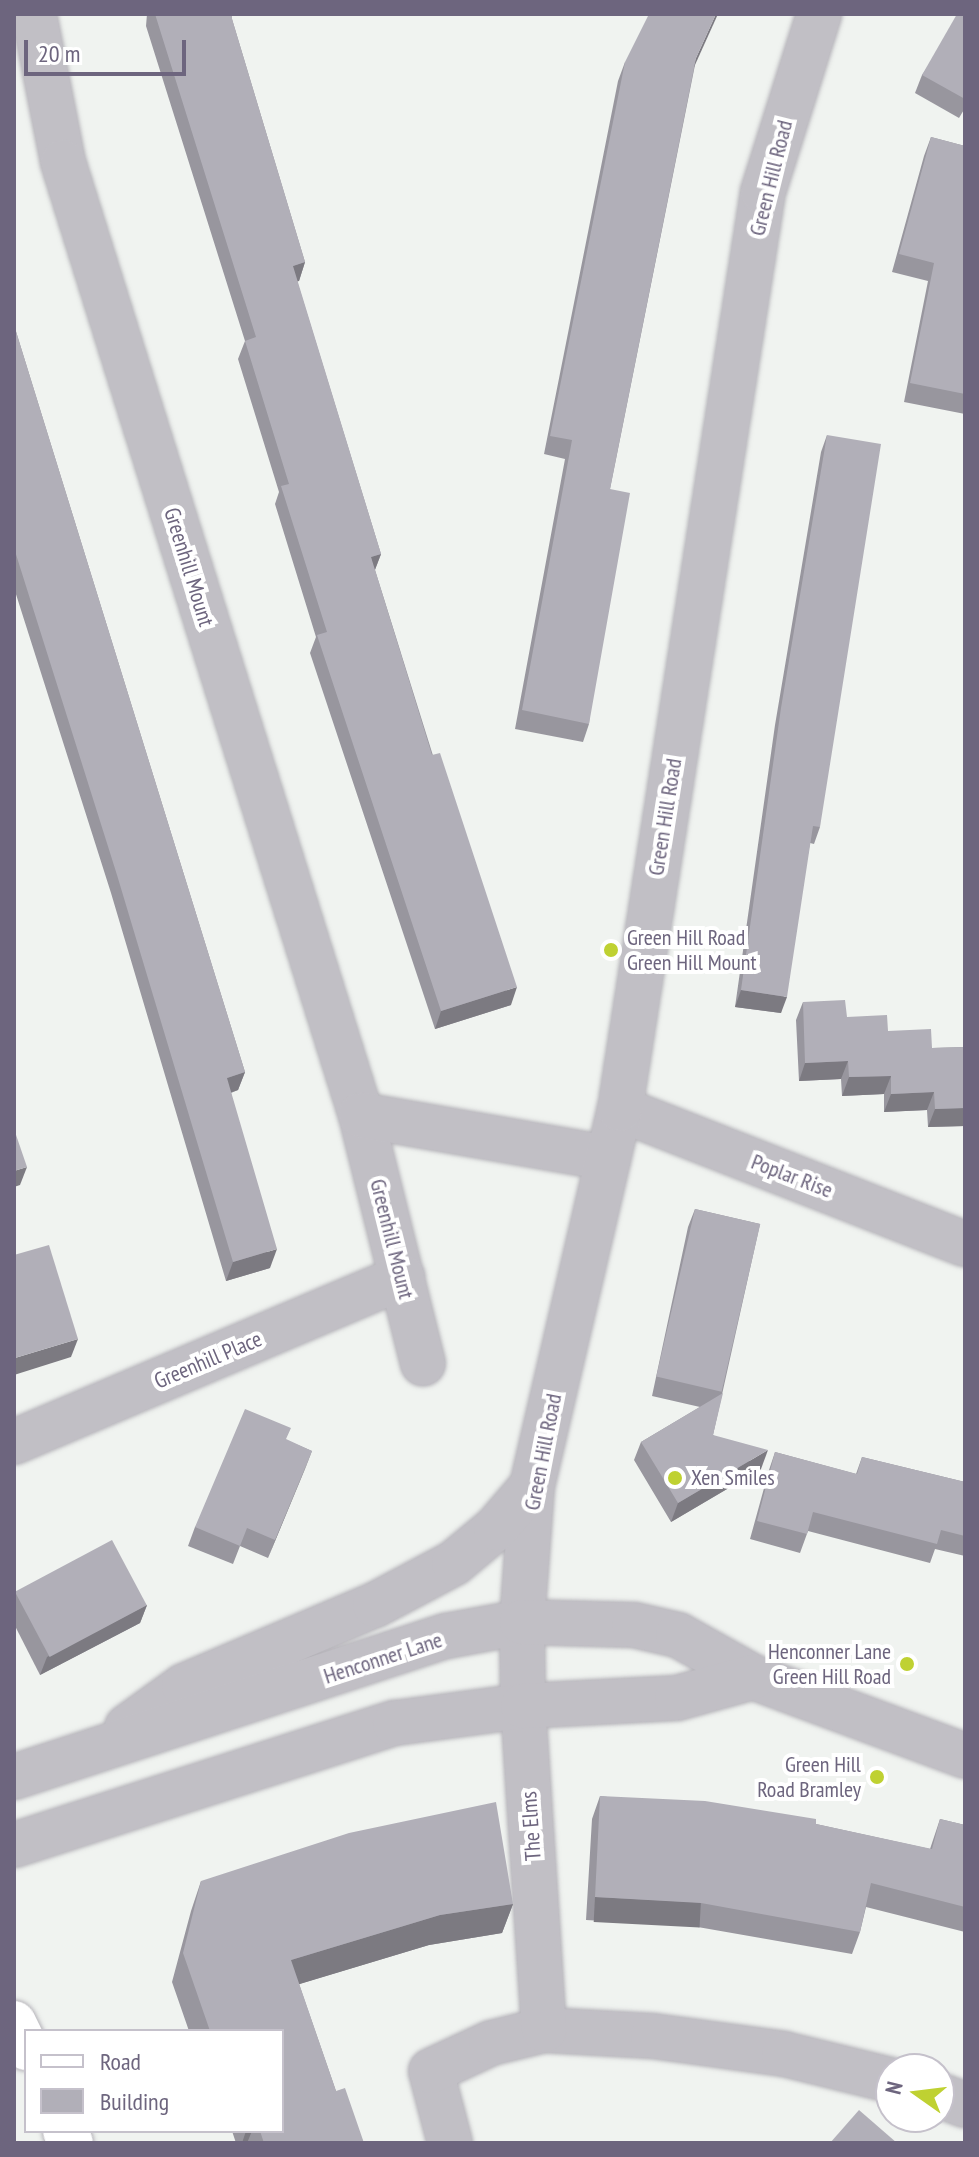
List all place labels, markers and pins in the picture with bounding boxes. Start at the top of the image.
place label: Green Hill Road Green Hill Mount [627,924,756,976]
marker: Green Hill Road Green Hill Mount [602,941,620,959]
place label: Xen Smiles [691,1465,775,1491]
marker: Xen Smiles [666,1469,684,1487]
place label: Henconner Lane Green Hill Road [768,1638,891,1690]
marker: Henconner Lane Green Hill Road [898,1655,916,1673]
place label: Green Hill Road Bramley [757,1751,861,1802]
marker: Green Hill Road Bramley [868,1768,886,1786]

